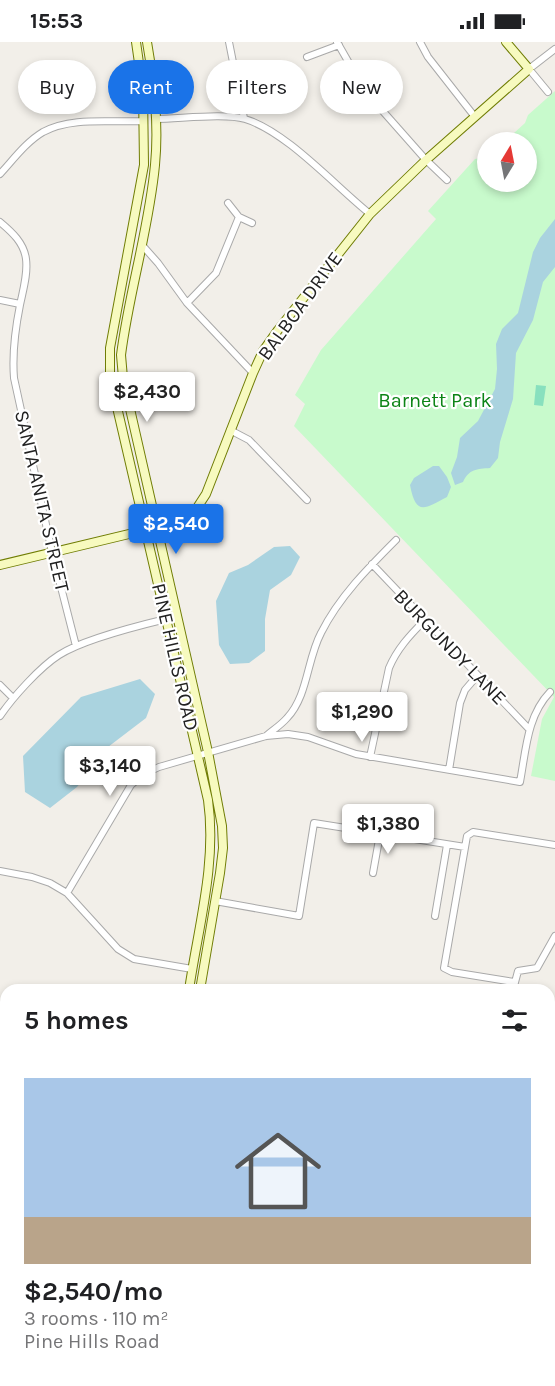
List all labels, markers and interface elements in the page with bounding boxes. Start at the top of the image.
text: 15:53 [30,8,83,34]
chip: Buy [18,60,96,114]
chip: Rent [108,60,194,114]
chip: Filters [206,60,308,114]
chip: New [320,60,403,114]
north arrow [477,132,537,192]
map controls [477,132,537,192]
street label: BALBOA DRIVE [253,247,347,365]
pin: $2,430 [98,372,196,423]
text: $2,430 [113,380,181,403]
park label: Barnett Park [378,389,492,412]
street label: SANTA ANITA STREET [10,408,74,594]
pin: $2,540 [127,504,225,555]
text: $2,540 [142,512,210,535]
street label: PINE HILLS ROAD [147,581,203,733]
street label: BURGUNDY LANE [389,584,511,710]
pin: $1,290 [313,692,411,743]
text: $1,290 [331,700,393,723]
pin: $3,140 [61,746,159,797]
text: $3,140 [79,754,141,777]
pin: $1,380 [339,804,437,855]
text: $1,380 [356,812,420,835]
icon: filters [498,1004,531,1037]
text: 5 homes [24,1005,129,1036]
icon: home [224,1117,332,1225]
text: $2,540/mo [24,1276,163,1307]
text: 3 rooms · 110 m² [24,1307,169,1330]
text: Pine Hills Road [24,1330,160,1353]

